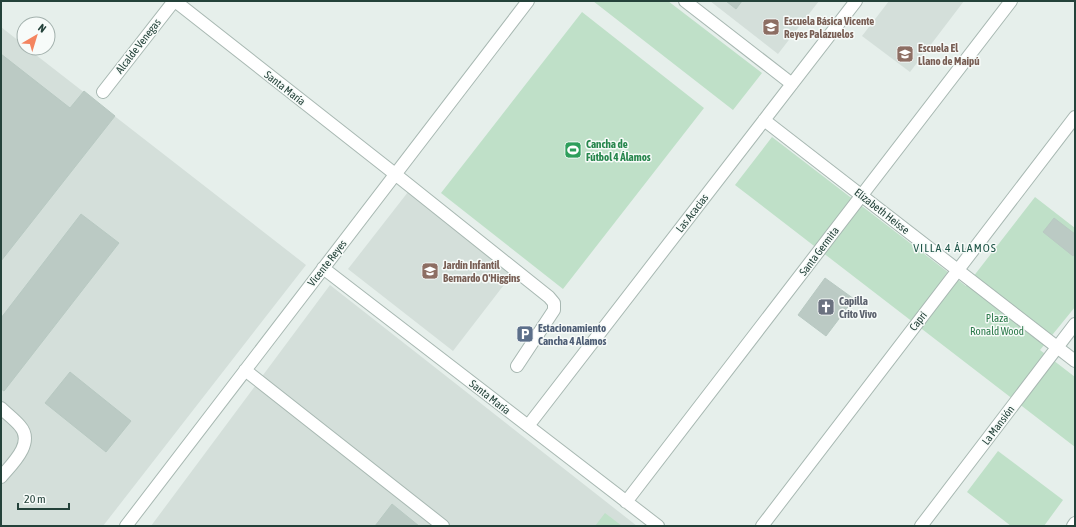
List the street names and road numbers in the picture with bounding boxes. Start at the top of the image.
street label: Alcalde Venegas [113,16,163,76]
street label: Santa María [262,68,308,108]
street label: Elizabeth Heisse [852,186,912,236]
street label: Las Acacias [673,192,711,234]
street label: Santa Germita [797,224,841,278]
street label: Vicente Reyes [305,237,349,289]
street label: Capri [907,309,929,333]
street label: Santa María [467,377,513,417]
street label: La Mansión [979,403,1017,447]

